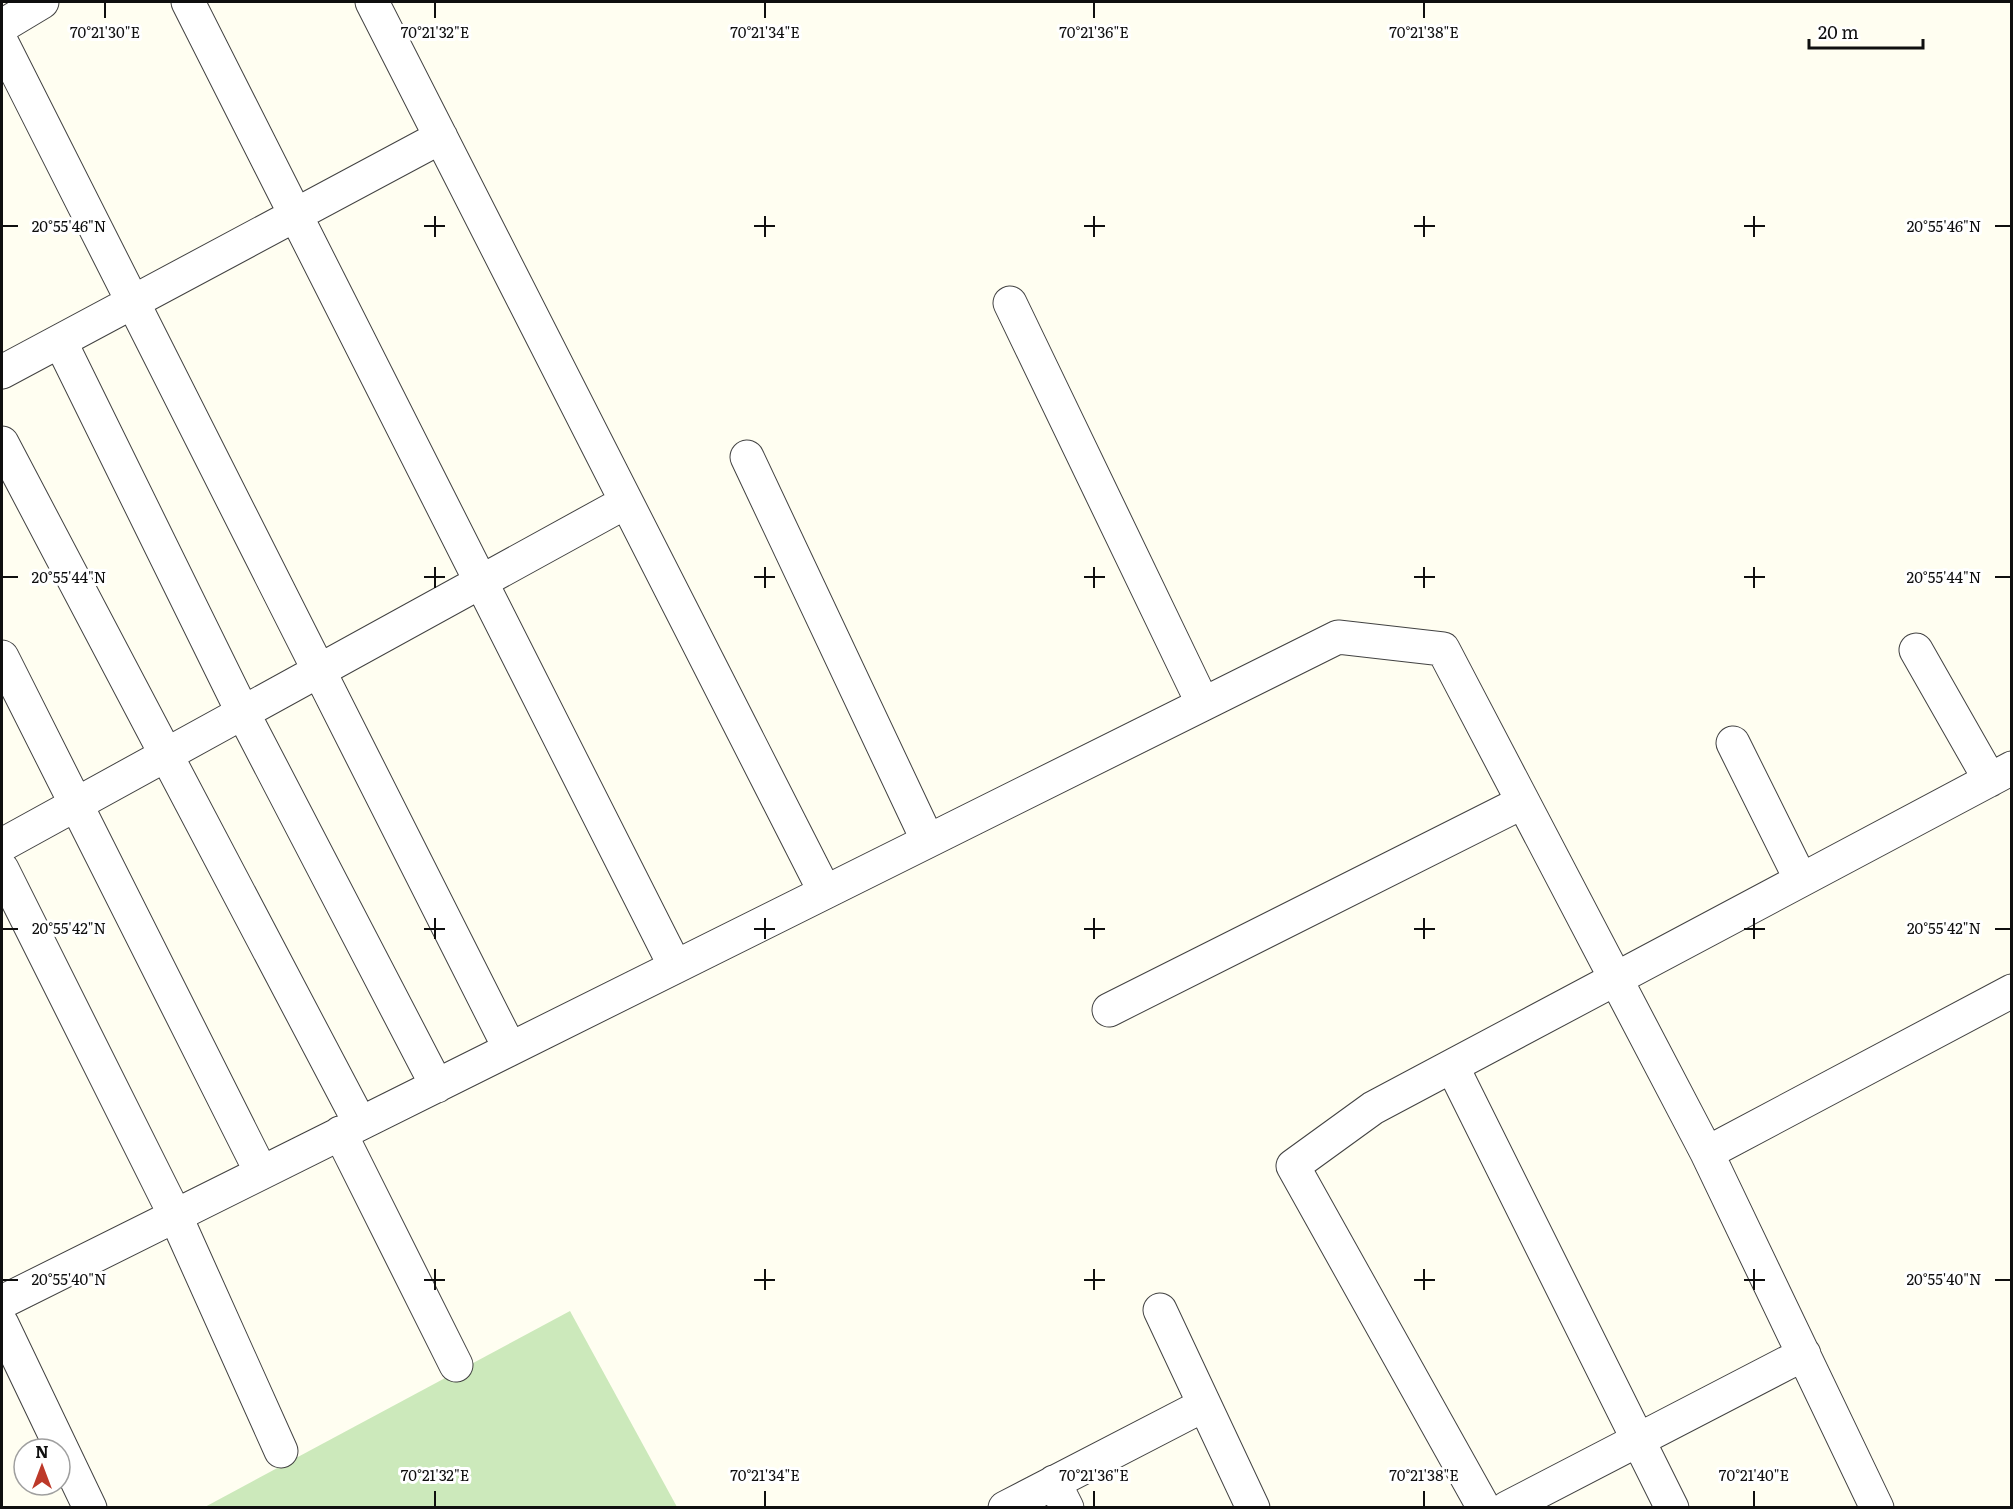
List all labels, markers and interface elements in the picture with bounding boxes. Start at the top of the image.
scale bar [1809,12,1923,50]
text: 20 m [1818,18,1859,45]
text: 70°21'30"E [70,20,140,43]
text: 70°21'32"E [401,20,469,43]
text: 70°21'34"E [730,20,800,43]
text: 70°21'36"E [1059,20,1129,43]
text: 70°21'38"E [1389,20,1459,43]
text: 20°55'46"N [32,214,106,237]
text: 20°55'46"N [1907,214,1981,237]
text: 20°55'44"N [32,565,106,588]
text: 20°55'44"N [1907,565,1981,588]
text: 20°55'42"N [32,916,106,939]
text: 20°55'42"N [1907,916,1981,939]
text: 20°55'40"N [31,1267,107,1290]
text: 20°55'40"N [1906,1267,1982,1290]
north arrow [12,1437,72,1497]
text: N [35,1439,49,1463]
text: 70°21'32"E [401,1463,469,1486]
text: 70°21'34"E [730,1463,800,1486]
text: 70°21'36"E [1059,1463,1129,1486]
text: 70°21'38"E [1389,1463,1459,1486]
text: 70°21'40"E [1719,1463,1789,1486]

